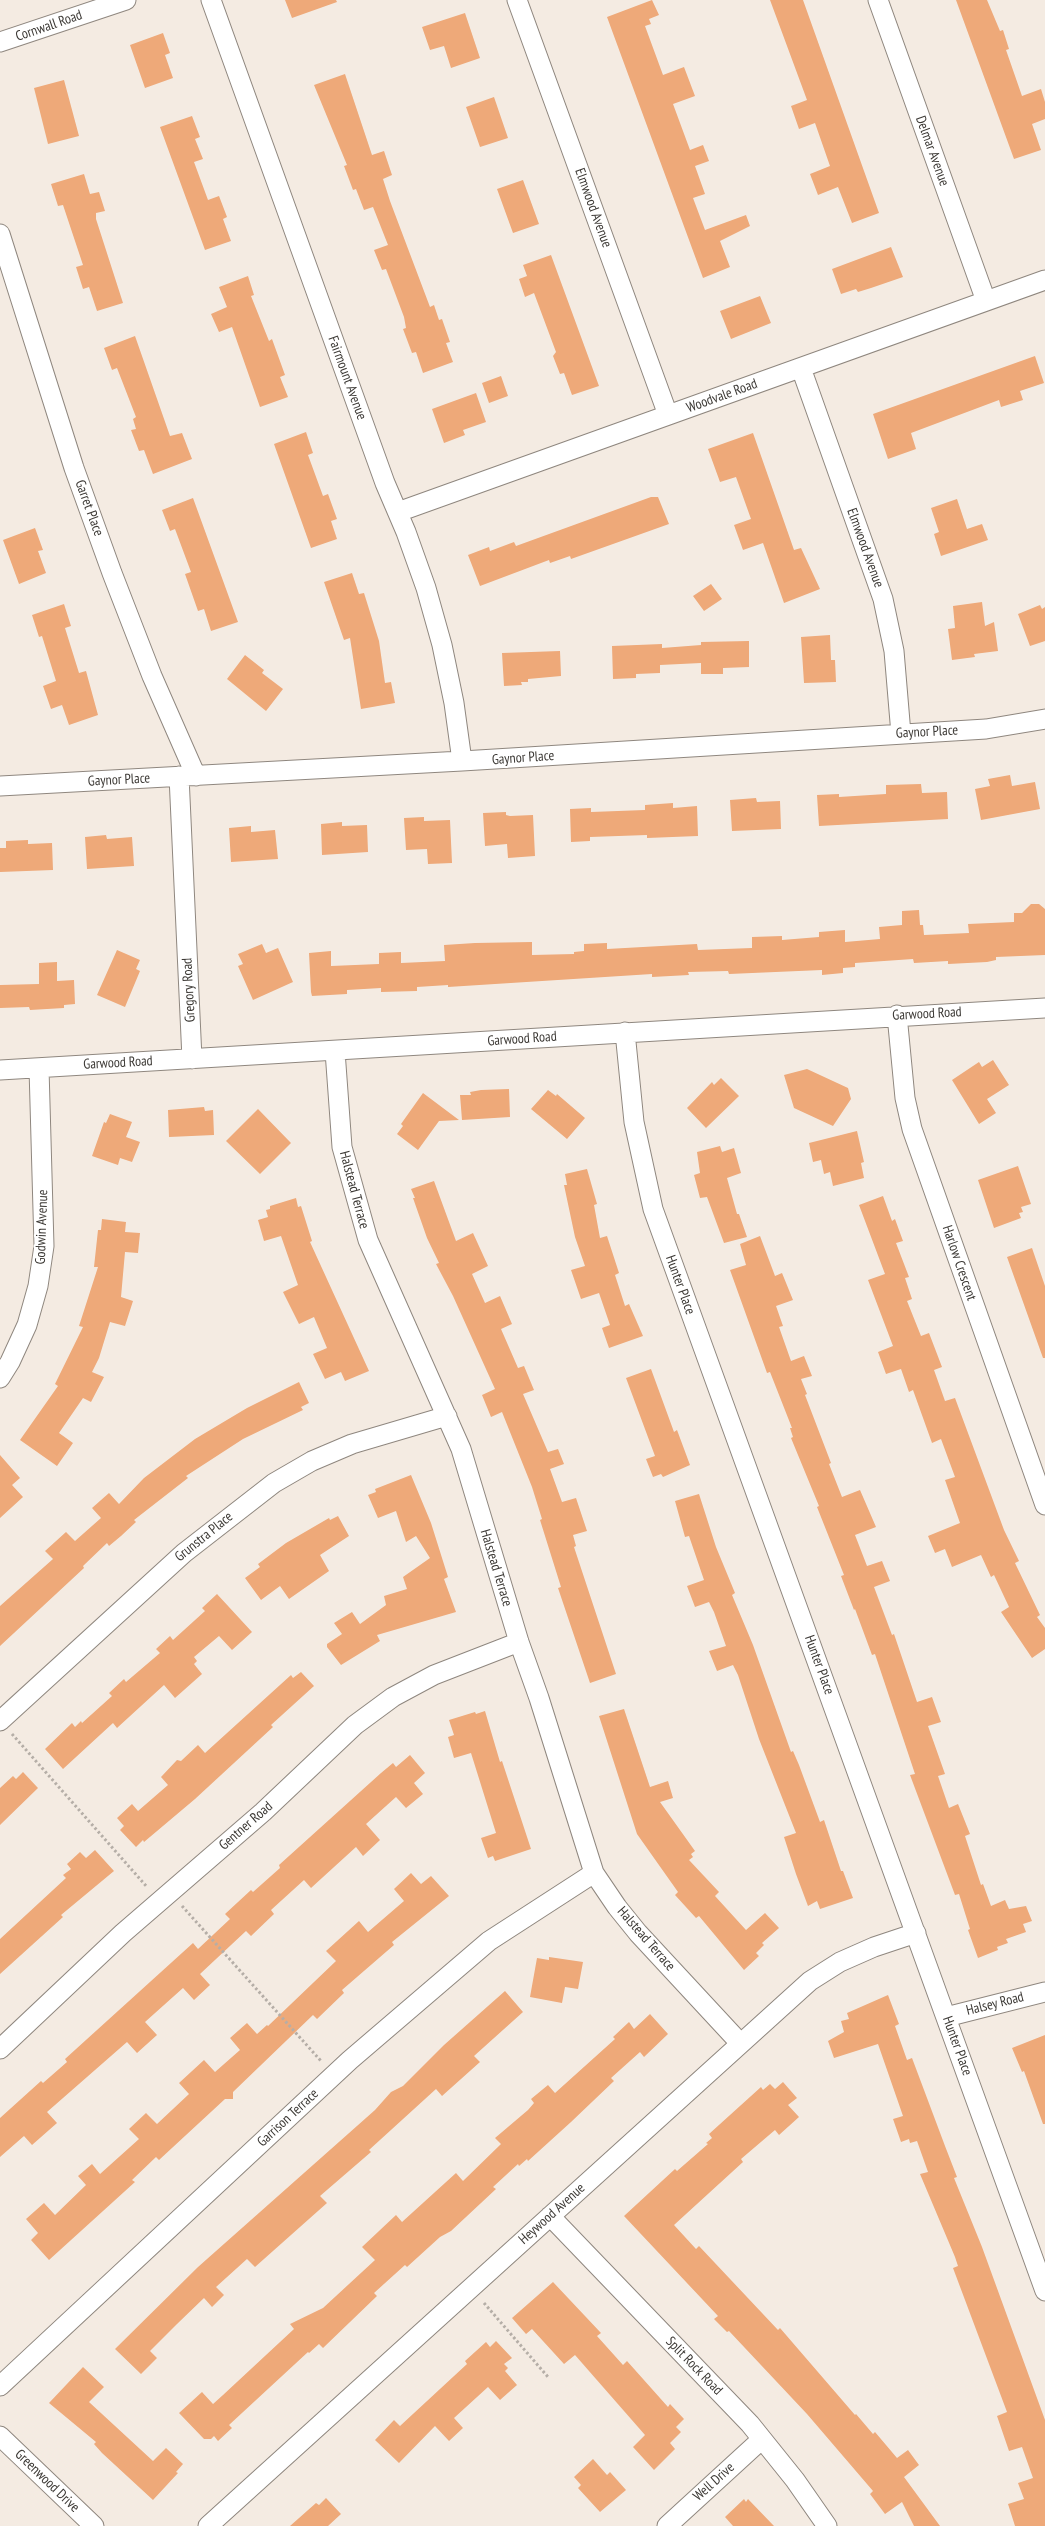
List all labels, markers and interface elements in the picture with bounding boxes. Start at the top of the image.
street label: Cornwall Road [14,7,84,45]
street label: Delmar Avenue [912,114,952,188]
street label: Elmwood Avenue [571,166,615,250]
street label: Fairmount Avenue [324,334,370,422]
street label: Woodvale Road [684,375,760,417]
street label: Garret Place [71,478,107,538]
street label: Elmwood Avenue [843,506,887,590]
street label: Gaynor Place [895,722,959,742]
street label: Gaynor Place [491,747,555,769]
street label: Gaynor Place [87,770,151,790]
street label: Gregory Road [179,957,199,1023]
street label: Garwood Road [892,1004,962,1024]
street label: Garwood Road [487,1028,557,1050]
street label: Garwood Road [83,1053,153,1073]
street label: Halstead Terrace [336,1149,372,1231]
street label: Godwin Avenue [32,1189,52,1265]
street label: Harlow Crescent [938,1223,980,1303]
street label: Hunter Place [662,1253,698,1317]
street label: Grunstra Place [172,1509,236,1565]
street label: Halstead Terrace [476,1527,516,1609]
street label: Hunter Place [801,1633,837,1697]
street label: Gentner Road [216,1798,276,1854]
street label: Halstead Terrace [614,1903,678,1975]
street label: Halsey Road [964,1989,1026,2019]
street label: Hunter Place [939,2014,975,2078]
street label: Garrison Terrace [254,2085,322,2151]
street label: Heywood Avenue [516,2180,588,2248]
street label: Split Rock Road [662,2333,726,2399]
street label: Greenwood Drive [11,2446,83,2516]
street label: Well Drive [690,2459,738,2505]

